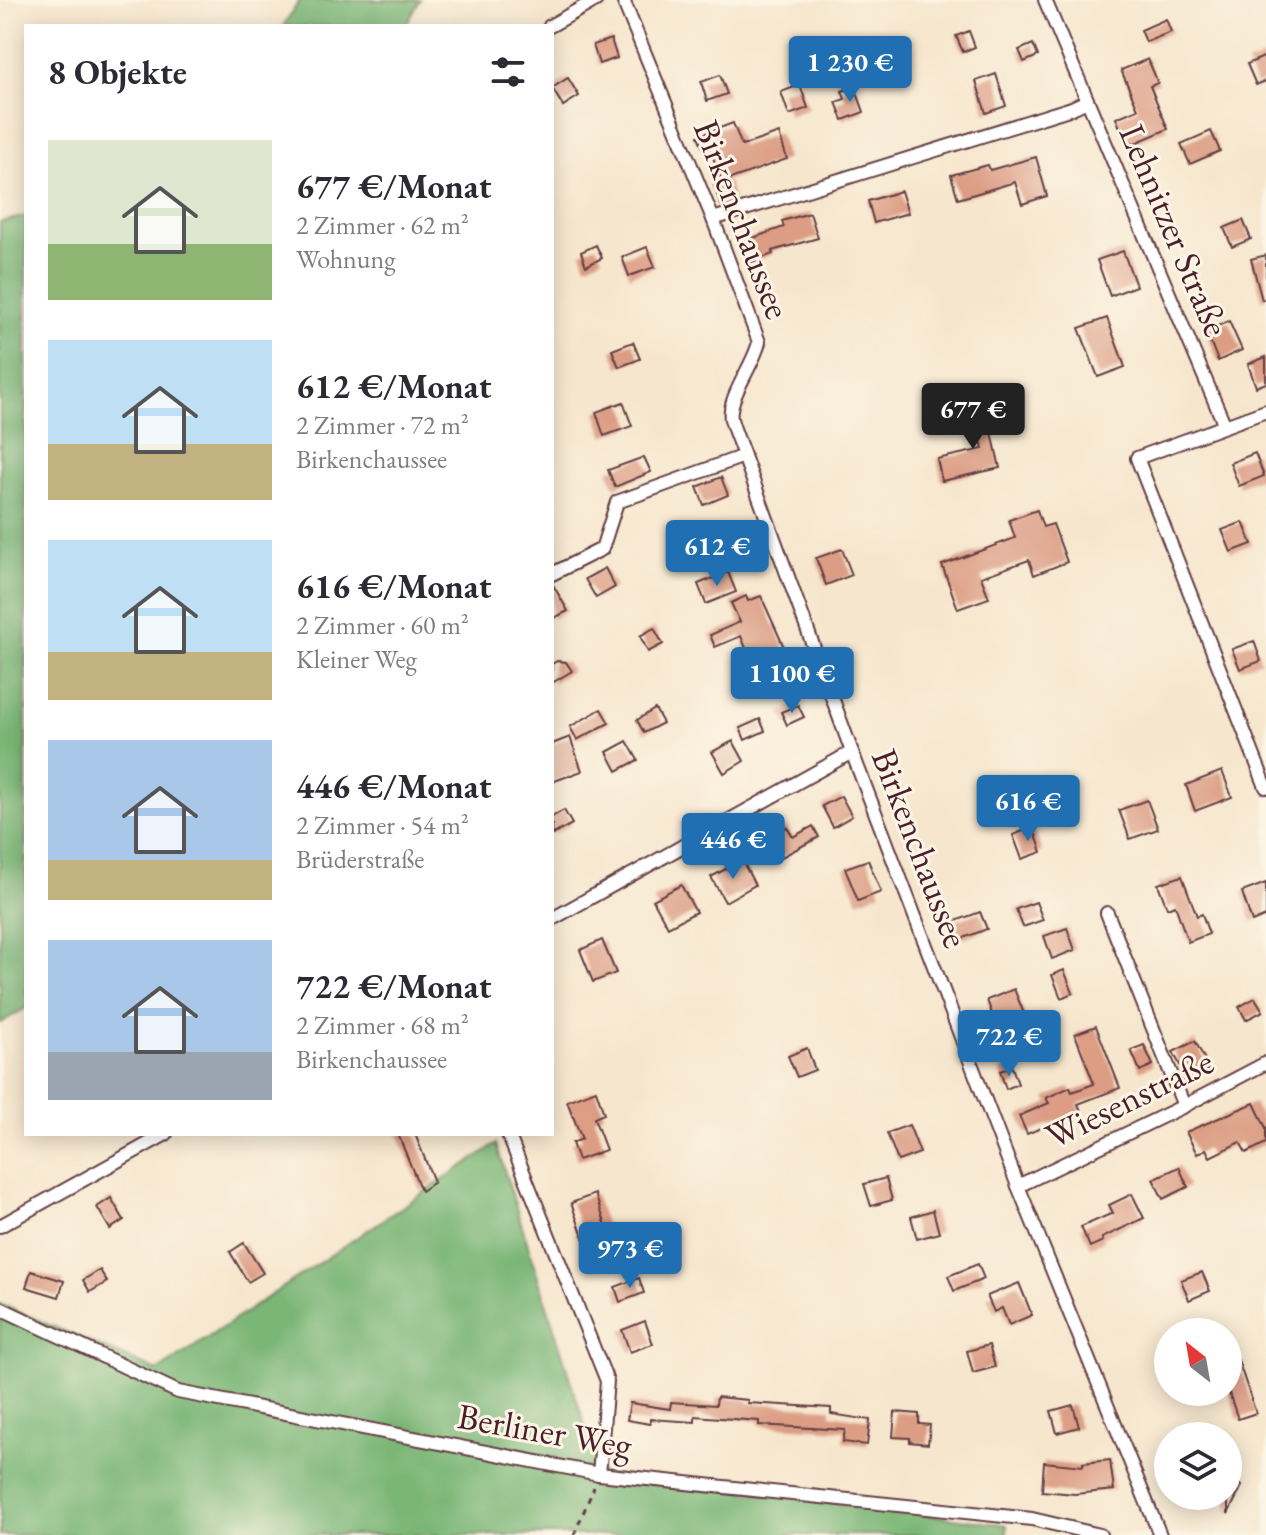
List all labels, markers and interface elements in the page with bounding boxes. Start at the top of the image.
pin: 1 230 € [776,36,924,104]
text: 1 230 € [807,45,893,79]
text: 8 Objekte [48,50,187,94]
icon: filters [486,50,530,94]
street label: Birkenchaussee [683,113,802,325]
street label: Lehnitzer Straße [1109,117,1240,343]
text: 677 €/Monat [296,164,491,208]
icon: home [112,172,208,268]
text: 2 Zimmer · 62 m² [296,208,469,242]
text: Wohnung [296,242,396,276]
text: 612 €/Monat [296,364,491,408]
icon: home [112,372,208,468]
pin: 677 € [917,383,1029,451]
text: 677 € [940,392,1006,426]
text: 2 Zimmer · 72 m² [296,408,469,442]
text: Birkenchaussee [296,442,447,476]
pin: 612 € [661,520,773,588]
text: 612 € [684,529,750,563]
text: 616 €/Monat [296,564,491,608]
icon: home [112,572,208,668]
text: 2 Zimmer · 60 m² [296,608,469,642]
text: Kleiner Weg [296,642,417,676]
pin: 1 100 € [718,647,866,715]
text: 1 100 € [749,656,835,690]
street label: Birkenchaussee [861,742,980,954]
text: 446 €/Monat [296,764,491,808]
icon: home [112,772,208,868]
pin: 616 € [972,775,1084,843]
text: 616 € [995,784,1061,818]
text: 2 Zimmer · 54 m² [296,808,469,842]
pin: 446 € [677,813,789,881]
text: 446 € [700,822,766,856]
text: Brüderstraße [296,842,425,876]
text: 722 €/Monat [296,964,491,1008]
icon: home [112,972,208,1068]
text: 2 Zimmer · 68 m² [296,1008,469,1042]
pin: 722 € [953,1010,1065,1078]
text: 722 € [976,1019,1042,1053]
street label: Wiesenstraße [1037,1038,1221,1159]
text: Birkenchaussee [296,1042,447,1076]
pin: 973 € [574,1222,686,1290]
text: 973 € [597,1231,663,1265]
north arrow [1154,1318,1242,1406]
map controls [1154,1318,1242,1510]
street label: Berliner Weg [454,1392,636,1469]
button: layers [1154,1422,1242,1510]

